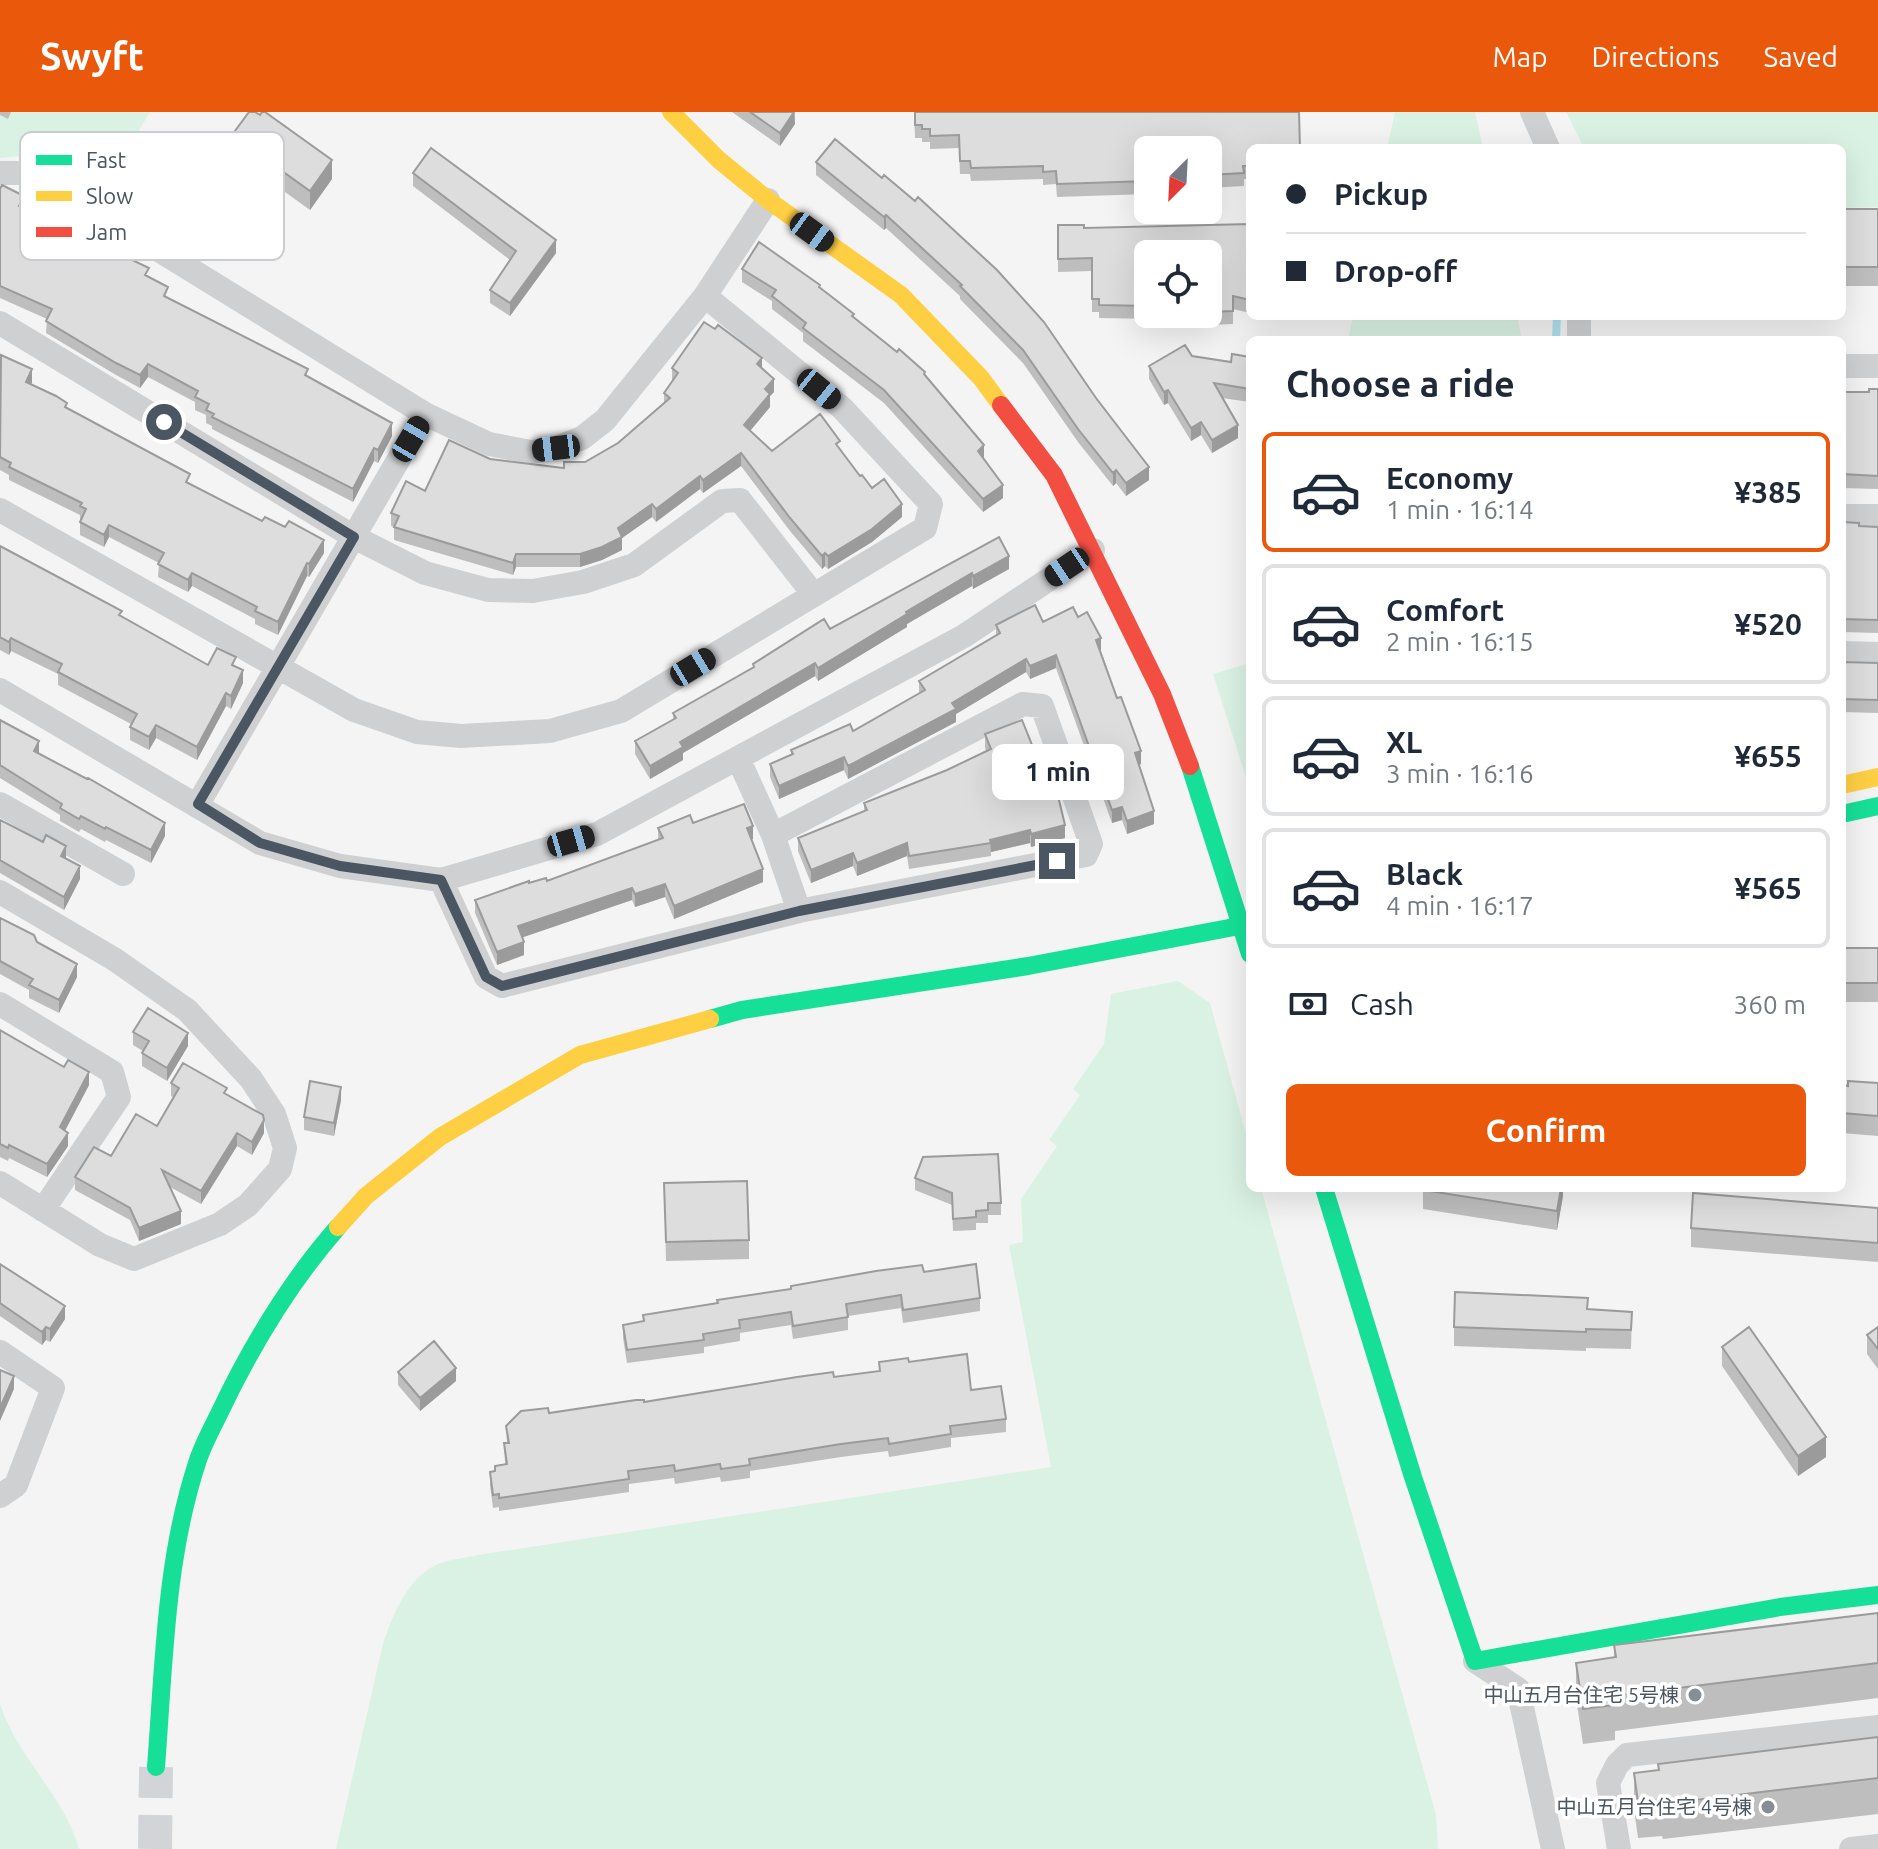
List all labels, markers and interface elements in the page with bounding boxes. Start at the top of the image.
text: Swyft [40,35,144,77]
text: Map [1492,41,1548,72]
text: Directions [1592,41,1719,72]
text: Saved [1763,41,1838,72]
legend [20,132,284,260]
north arrow [1134,136,1222,224]
map controls [1134,136,1222,328]
text: Fast [86,147,127,172]
text: Pickup [1334,177,1428,211]
text: Slow [86,183,133,208]
car [786,208,838,256]
text: Jam [86,219,127,244]
button: locate [1134,240,1222,328]
text: Drop-off [1334,254,1457,288]
text: Choose a ride [1286,363,1515,404]
car [793,365,845,413]
route start [146,404,182,440]
car [389,412,433,466]
car [531,433,581,463]
icon: car [1290,456,1362,528]
text: Economy [1386,461,1513,495]
text: ¥385 [1734,475,1802,509]
text: 1 min · 16:14 [1386,495,1534,524]
car [1040,544,1094,590]
icon: car [1290,588,1362,660]
text: Comfort [1386,593,1504,627]
text: ¥520 [1734,607,1802,641]
text: 2 min · 16:15 [1386,627,1534,656]
car [666,644,720,690]
icon: car [1290,720,1362,792]
text: XL [1386,725,1422,759]
text: ¥655 [1734,739,1802,773]
callout: 1 min [991,745,1123,801]
text: 1 min [1025,757,1091,786]
text: 3 min · 16:16 [1386,759,1534,788]
car [545,823,597,859]
route end [1039,843,1075,879]
icon: car [1290,852,1362,924]
text: Black [1386,857,1463,891]
text: ¥565 [1734,871,1802,905]
text: 4 min · 16:17 [1386,891,1534,920]
icon: cash [1286,982,1330,1026]
text: Cash [1350,987,1414,1021]
text: 360 m [1734,990,1806,1019]
button: Confirm [1286,1084,1806,1176]
place label: 中山五月台住宅 5号棟 [1483,1683,1679,1706]
marker: 中山五月台住宅 5号棟 [1686,1686,1704,1704]
place label: 中山五月台住宅 4号棟 [1556,1795,1752,1818]
marker: 中山五月台住宅 4号棟 [1759,1798,1777,1816]

